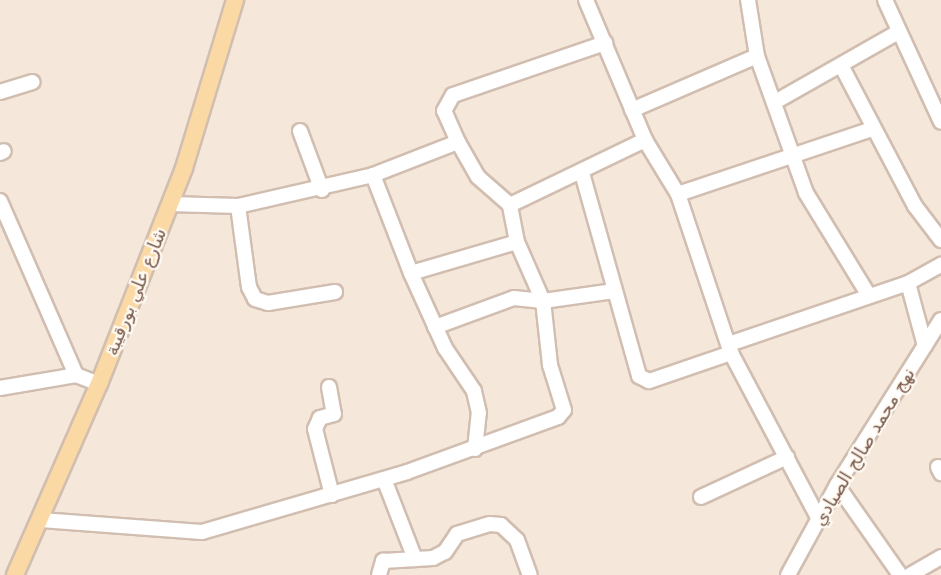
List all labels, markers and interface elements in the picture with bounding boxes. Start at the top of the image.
street label: شارع علي بورقيبة [101,225,171,359]
street label: نهج محمد صالح الصيادي [808,364,920,530]

